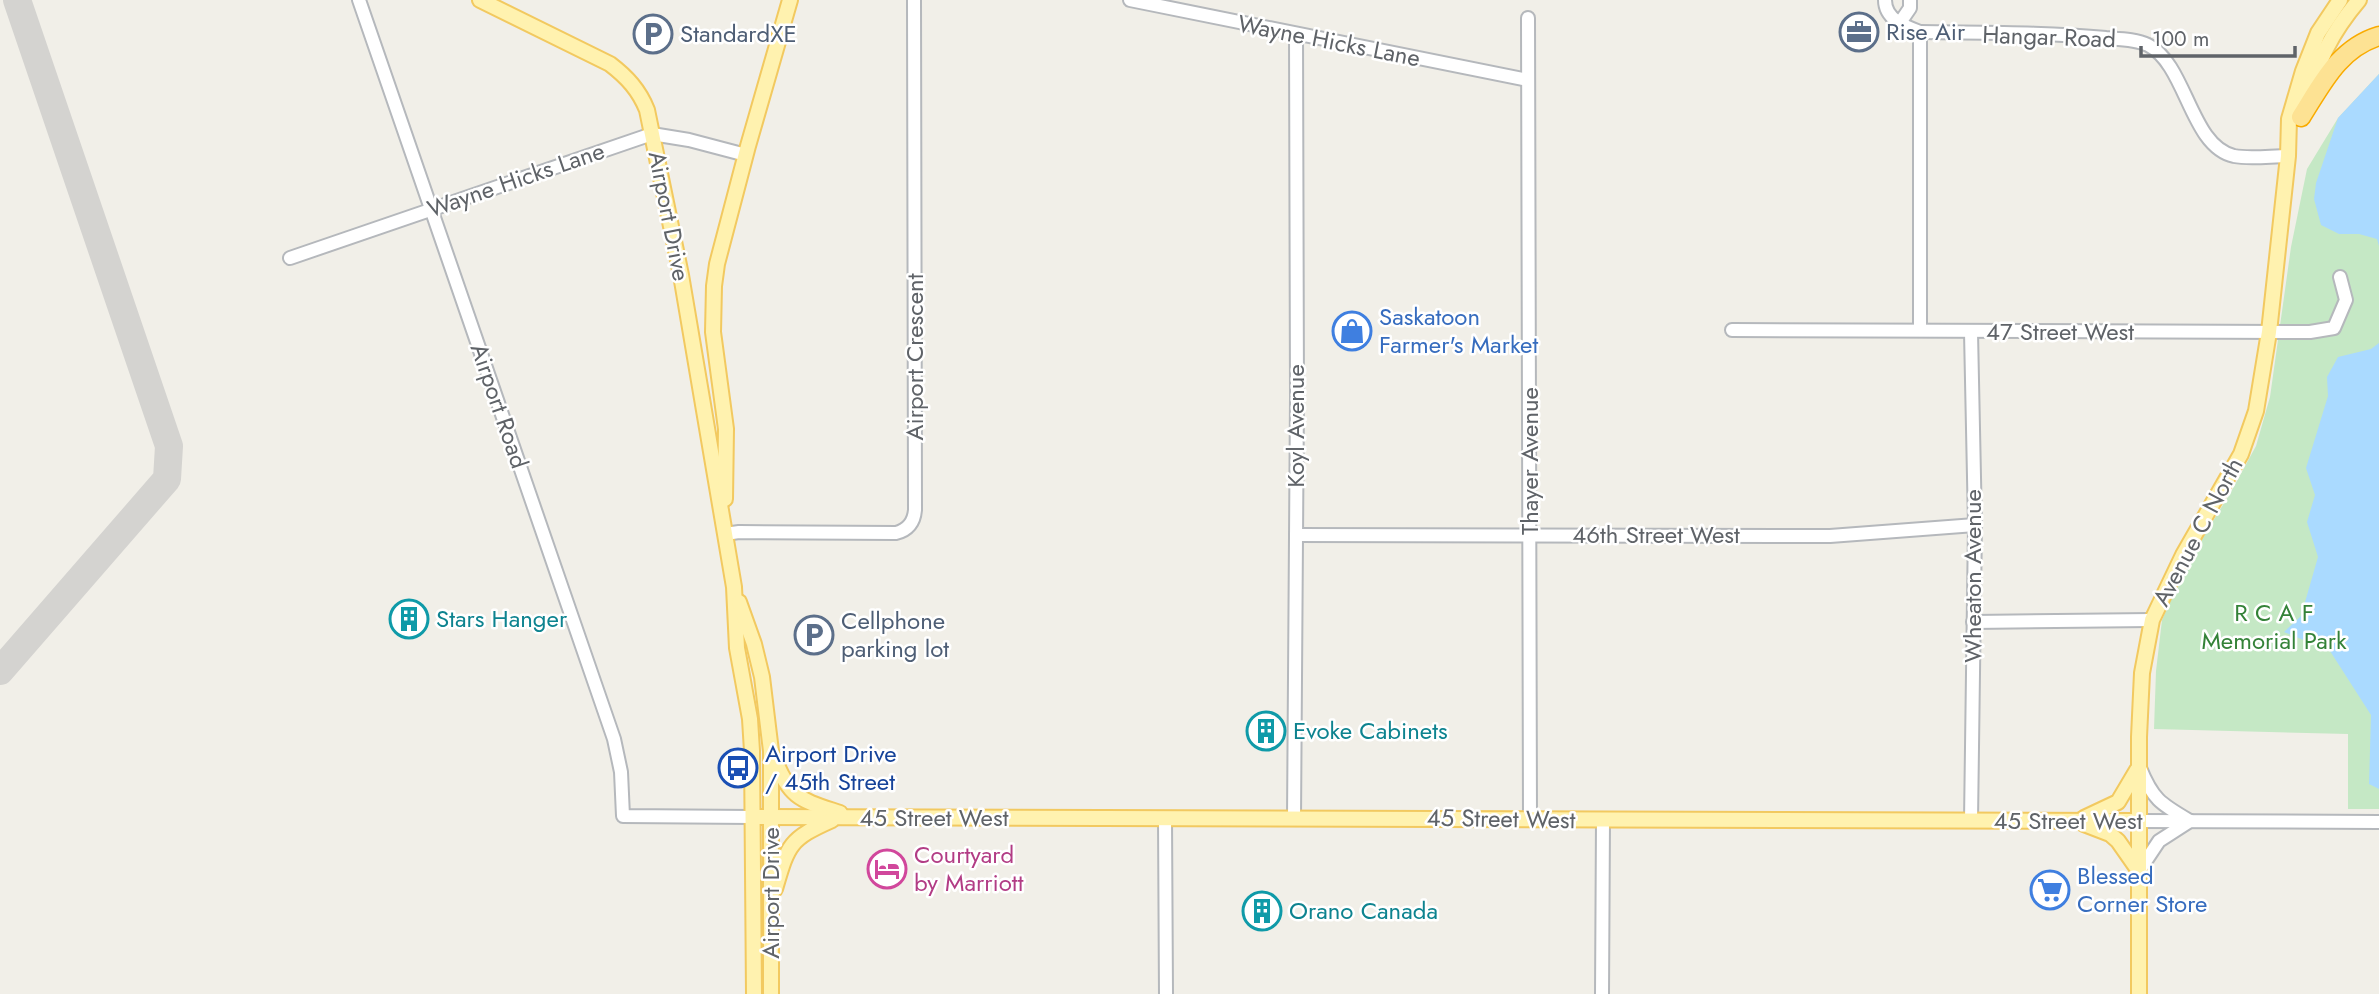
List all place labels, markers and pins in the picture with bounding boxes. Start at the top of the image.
office icon: Rise Air [1838,11,1880,53]
parking icon: StandardXE [632,13,674,55]
place label: Rise Air [1886,14,1966,49]
place label: StandardXE [680,16,797,51]
place label: Saskatoon Farmer's Market [1379,299,1538,362]
shop icon: Saskatoon Farmer's Market [1331,310,1373,352]
building icon: Stars Hanger [388,598,430,640]
place label: Stars Hanger [436,601,568,636]
place label: Cellphone parking lot [841,603,949,666]
parking icon: Cellphone parking lot [793,614,835,656]
building icon: Evoke Cabinets [1245,710,1287,752]
place label: Evoke Cabinets [1293,713,1448,748]
place label: Airport Drive / 45th Street [765,736,897,799]
bus stop icon: Airport Drive / 45th Street [717,747,759,789]
place label: Courtyard by Marriott [914,837,1024,900]
hotel icon: Courtyard by Marriott [866,848,908,890]
place label: Blessed Corner Store [2077,858,2207,921]
supermarket icon: Blessed Corner Store [2029,869,2071,911]
building icon: Orano Canada [1241,890,1283,932]
place label: Orano Canada [1289,893,1438,928]

